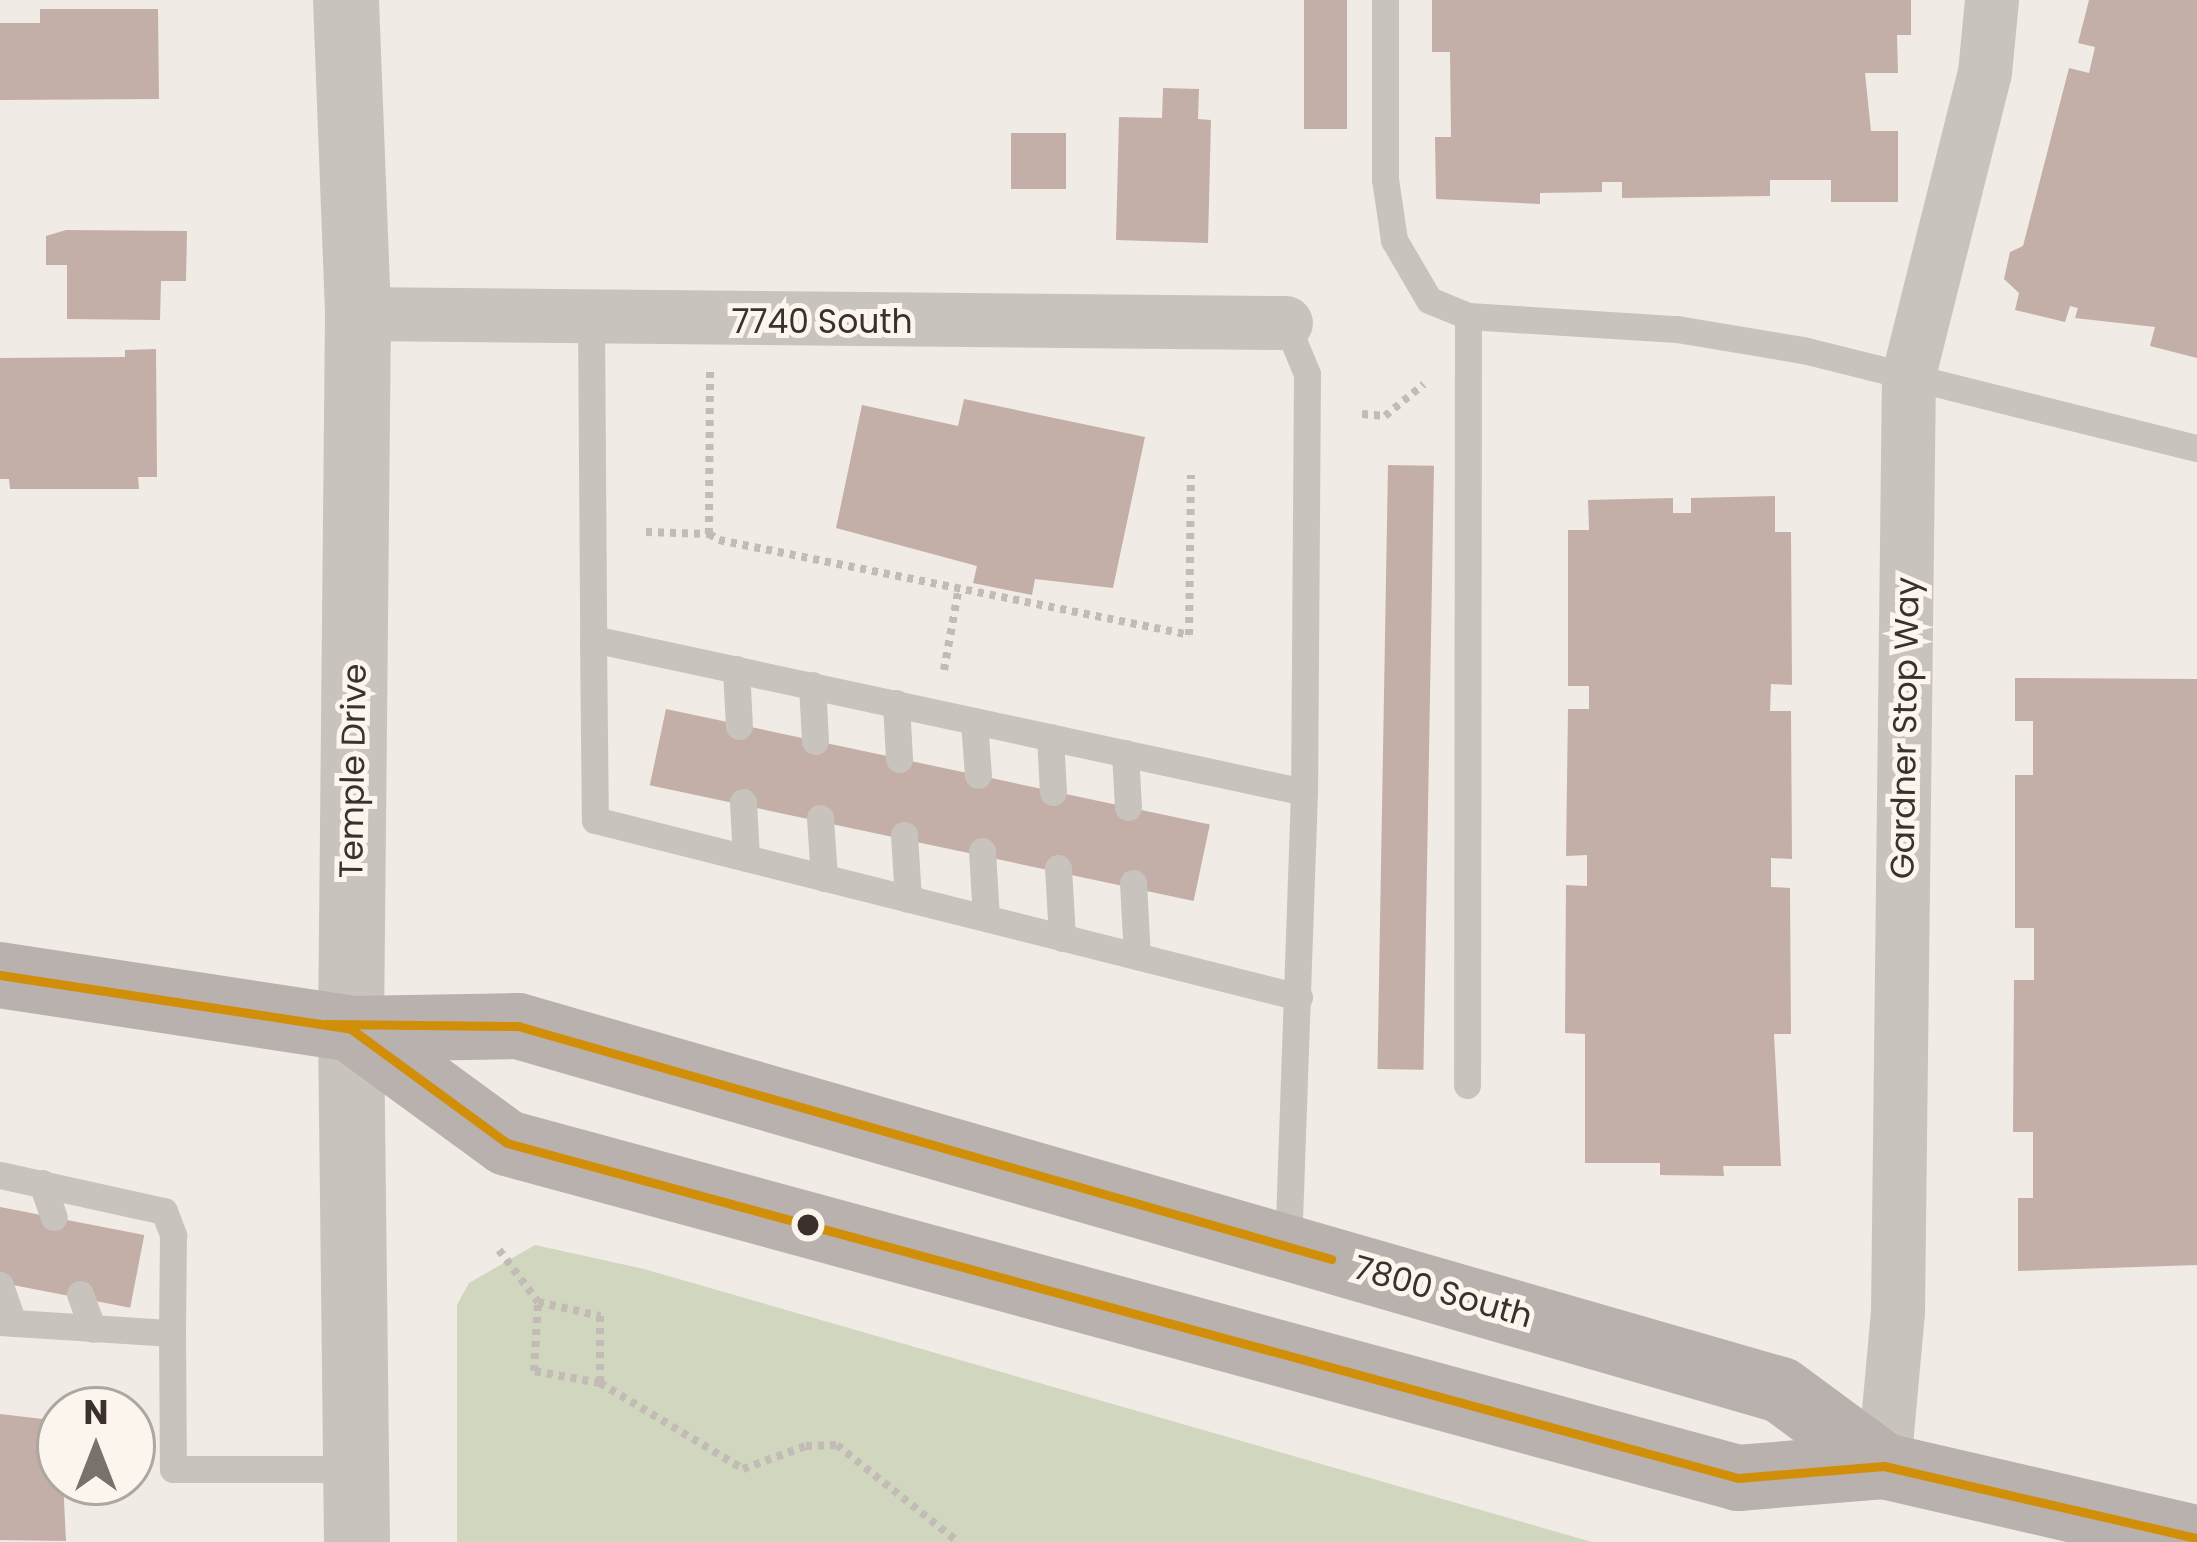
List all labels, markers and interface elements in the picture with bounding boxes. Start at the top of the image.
street label: 7740 South [731,302,913,342]
street label: Gardner Stop Way [1883,577,1927,879]
street label: Temple Drive [331,663,375,879]
unlabelled marker [797,1214,819,1236]
street label: 7800 South [1349,1248,1537,1336]
north arrow [36,1386,156,1506]
text: N [84,1389,108,1436]

